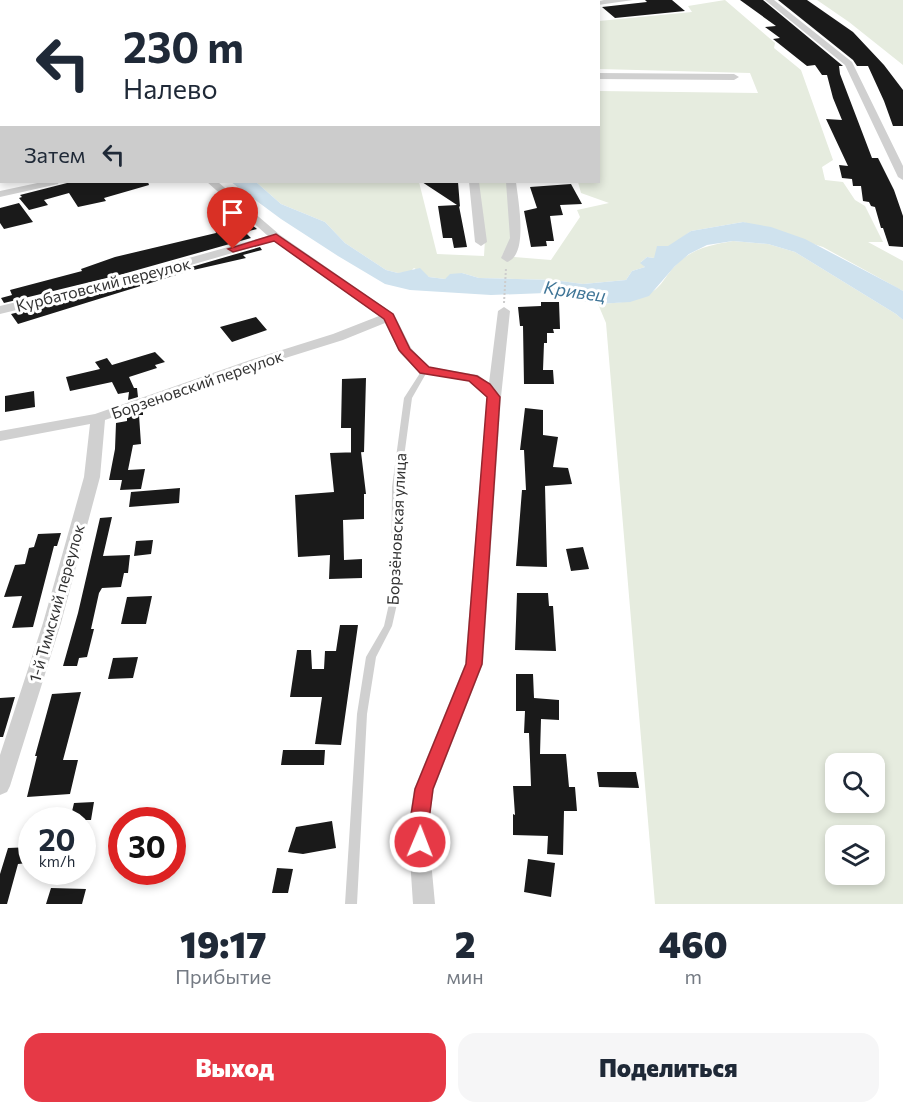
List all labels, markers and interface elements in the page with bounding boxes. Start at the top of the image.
text: 230 m [123,20,244,72]
icon: left [24,24,102,102]
text: Налево [123,72,218,105]
icon: left [97,138,130,171]
text: Затем [24,141,85,168]
pin [207,187,258,249]
icon: arrive [216,196,249,229]
street label: Курбатовский переулок [14,253,193,315]
water label: Кривец [543,276,607,306]
street label: Борзеновский переулок [109,346,286,422]
street label: Борзёновская улица [383,452,409,606]
street label: 1-й Тимский переулок [24,521,88,684]
map controls [825,753,885,885]
button: search [825,753,885,813]
speed limit sign: 30 [108,807,186,885]
position arrow [388,810,452,874]
text: 20 [39,820,75,857]
button: layers [825,825,885,885]
text: km/h [39,852,75,870]
text: 19:17 [180,921,266,965]
text: 2 [455,921,475,965]
text: 460 [659,921,728,965]
text: Прибытие [175,964,271,988]
text: мин [447,964,484,988]
text: m [685,964,702,988]
button: Выход [24,1033,446,1102]
button: Поделиться [458,1033,879,1102]

